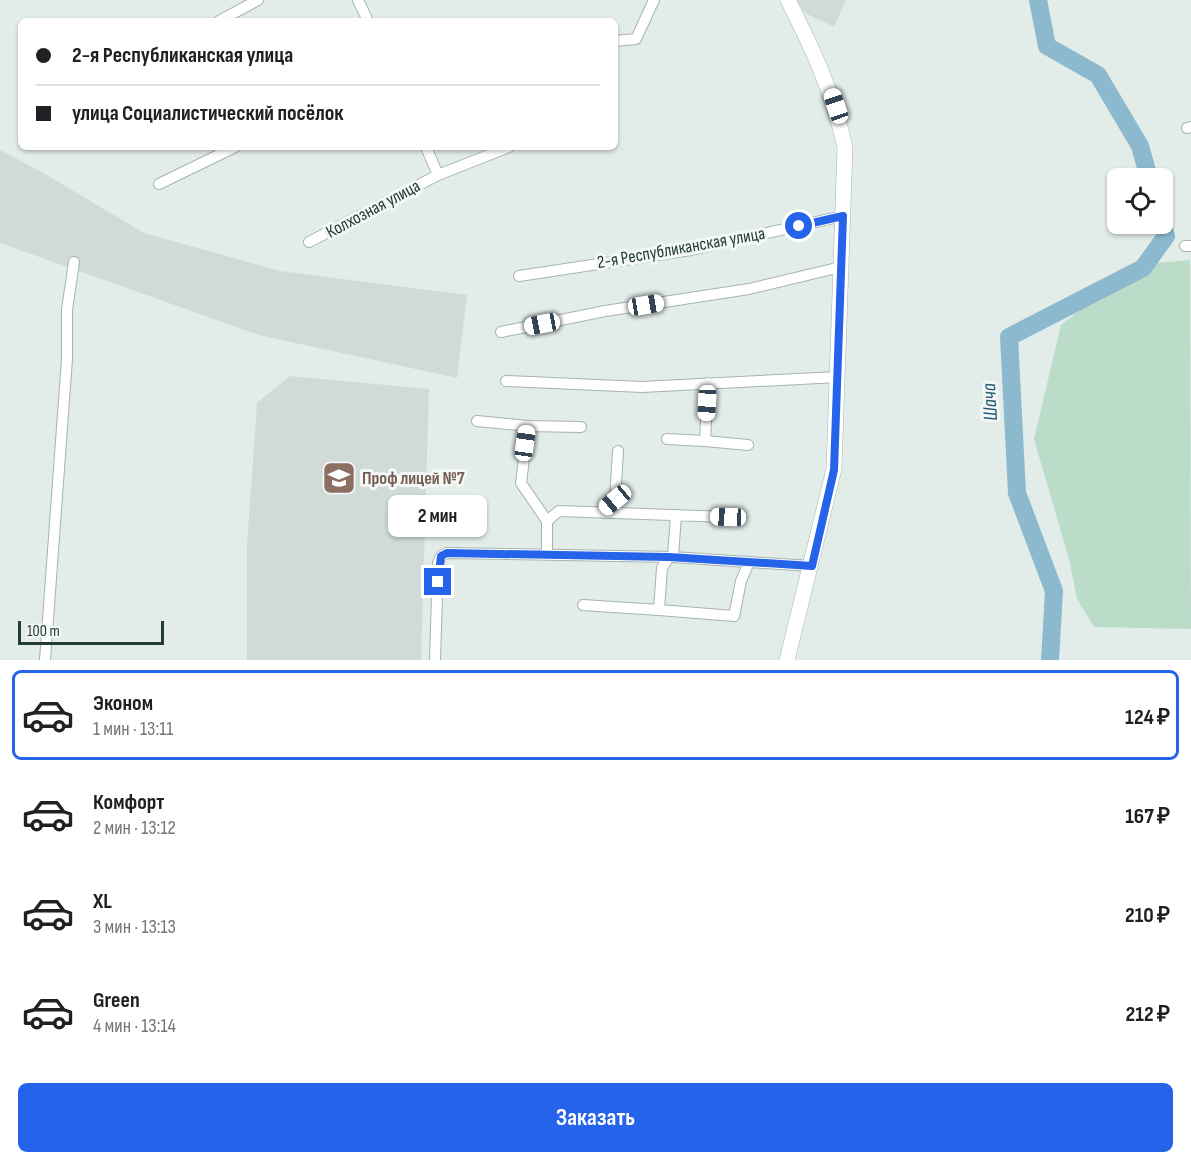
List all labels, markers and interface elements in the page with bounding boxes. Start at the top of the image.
text: 2-я Республиканская улица [72,42,293,69]
car [822,86,850,126]
text: улица Социалистический посёлок [72,100,344,127]
map controls [1107,168,1173,234]
button: locate [1107,168,1173,234]
street label: Колхозная улица [322,175,424,243]
route start [785,212,812,239]
street label: 2-я Республиканская улица [595,223,767,273]
car [627,293,665,317]
car [523,312,561,336]
water label: Шача [977,383,1003,421]
car [697,385,717,421]
car [514,424,536,462]
school or university icon: Проф лицей №7 [321,460,357,496]
place label: Проф лицей №7 [362,468,465,489]
car [595,482,635,518]
callout: 2 мин [388,495,488,537]
text: 2 мин [418,504,457,528]
car [710,507,746,527]
route end [424,568,451,595]
scale bar [18,618,164,646]
text: 100 m [27,622,60,641]
icon: car [21,688,75,742]
text: Эконом [93,690,153,717]
text: 124 ₽ [1125,704,1170,731]
text: 1 мин · 13:11 [93,717,173,741]
icon: car [21,787,75,841]
text: Комфорт [93,789,164,816]
text: 167 ₽ [1125,803,1170,830]
text: 2 мин · 13:12 [93,816,176,840]
icon: car [21,886,75,940]
text: XL [93,888,112,915]
text: 210 ₽ [1125,902,1170,929]
text: 3 мин · 13:13 [93,915,176,939]
icon: car [21,985,75,1039]
text: Green [93,987,140,1014]
text: 212 ₽ [1126,1001,1170,1028]
text: 4 мин · 13:14 [93,1014,176,1038]
button: Заказать [18,1083,1173,1152]

